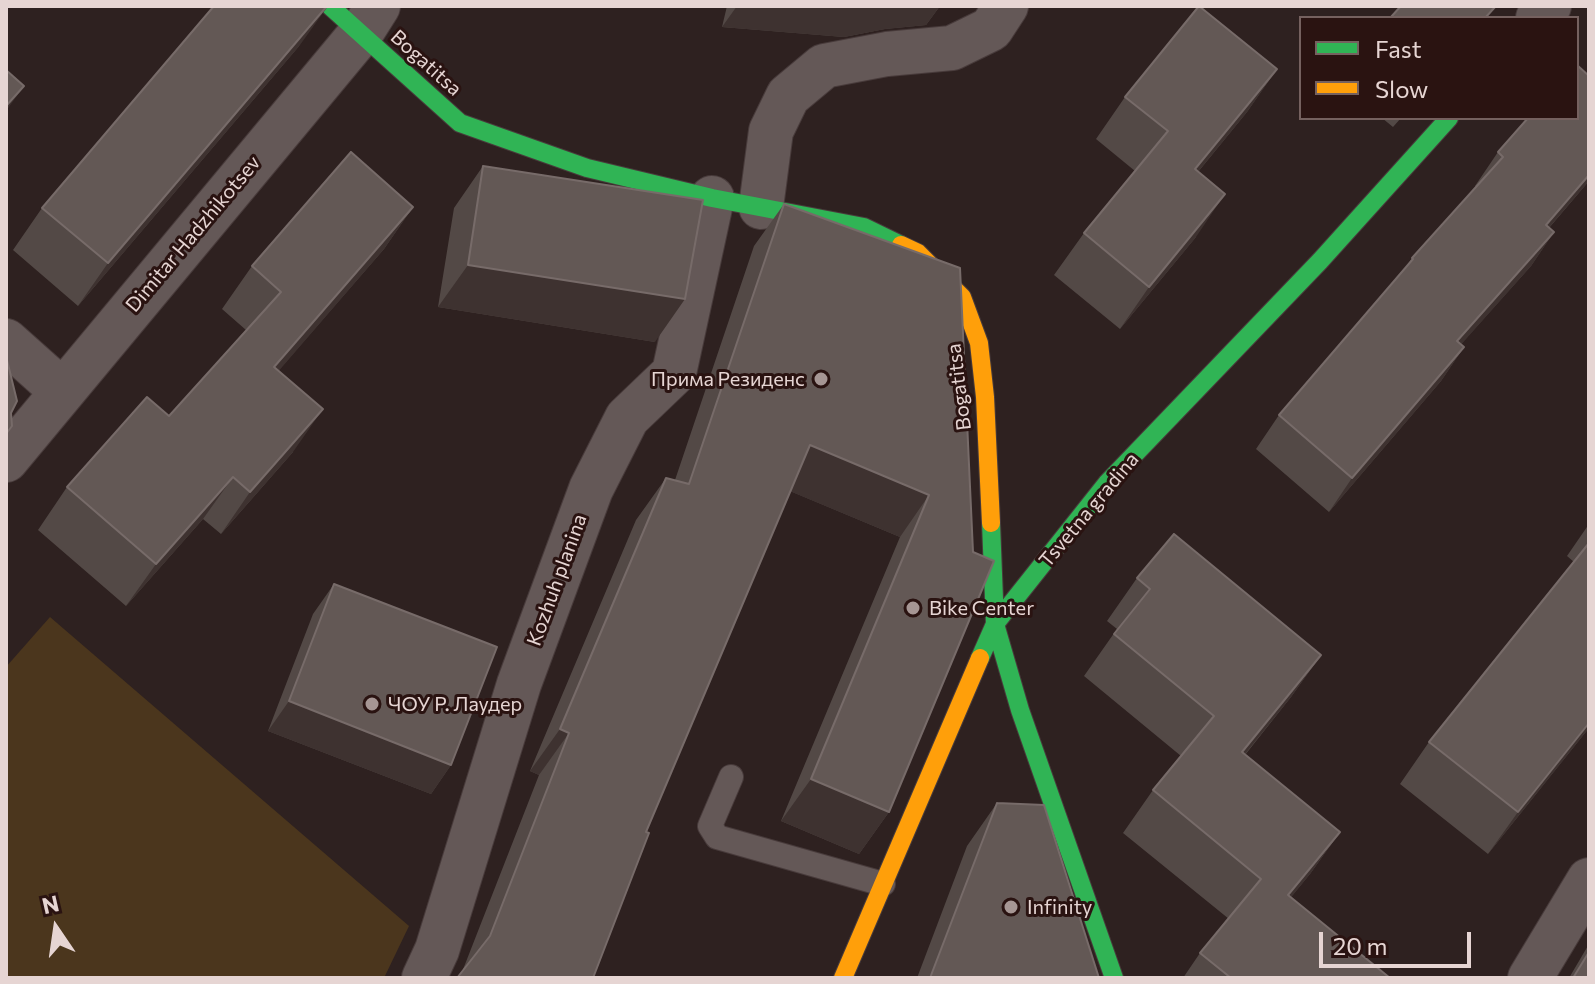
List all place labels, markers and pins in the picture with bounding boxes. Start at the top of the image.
place label: Прима Резиденс [651,367,805,391]
marker: Прима Резиденс [812,370,830,388]
place label: Bike Center [929,596,1034,620]
marker: Bike Center [904,599,922,617]
place label: ЧОУ Р. Лаудер [388,692,522,716]
marker: ЧОУ Р. Лаудер [363,695,381,713]
place label: Infinity [1027,895,1092,919]
marker: Infinity [1002,898,1020,916]

